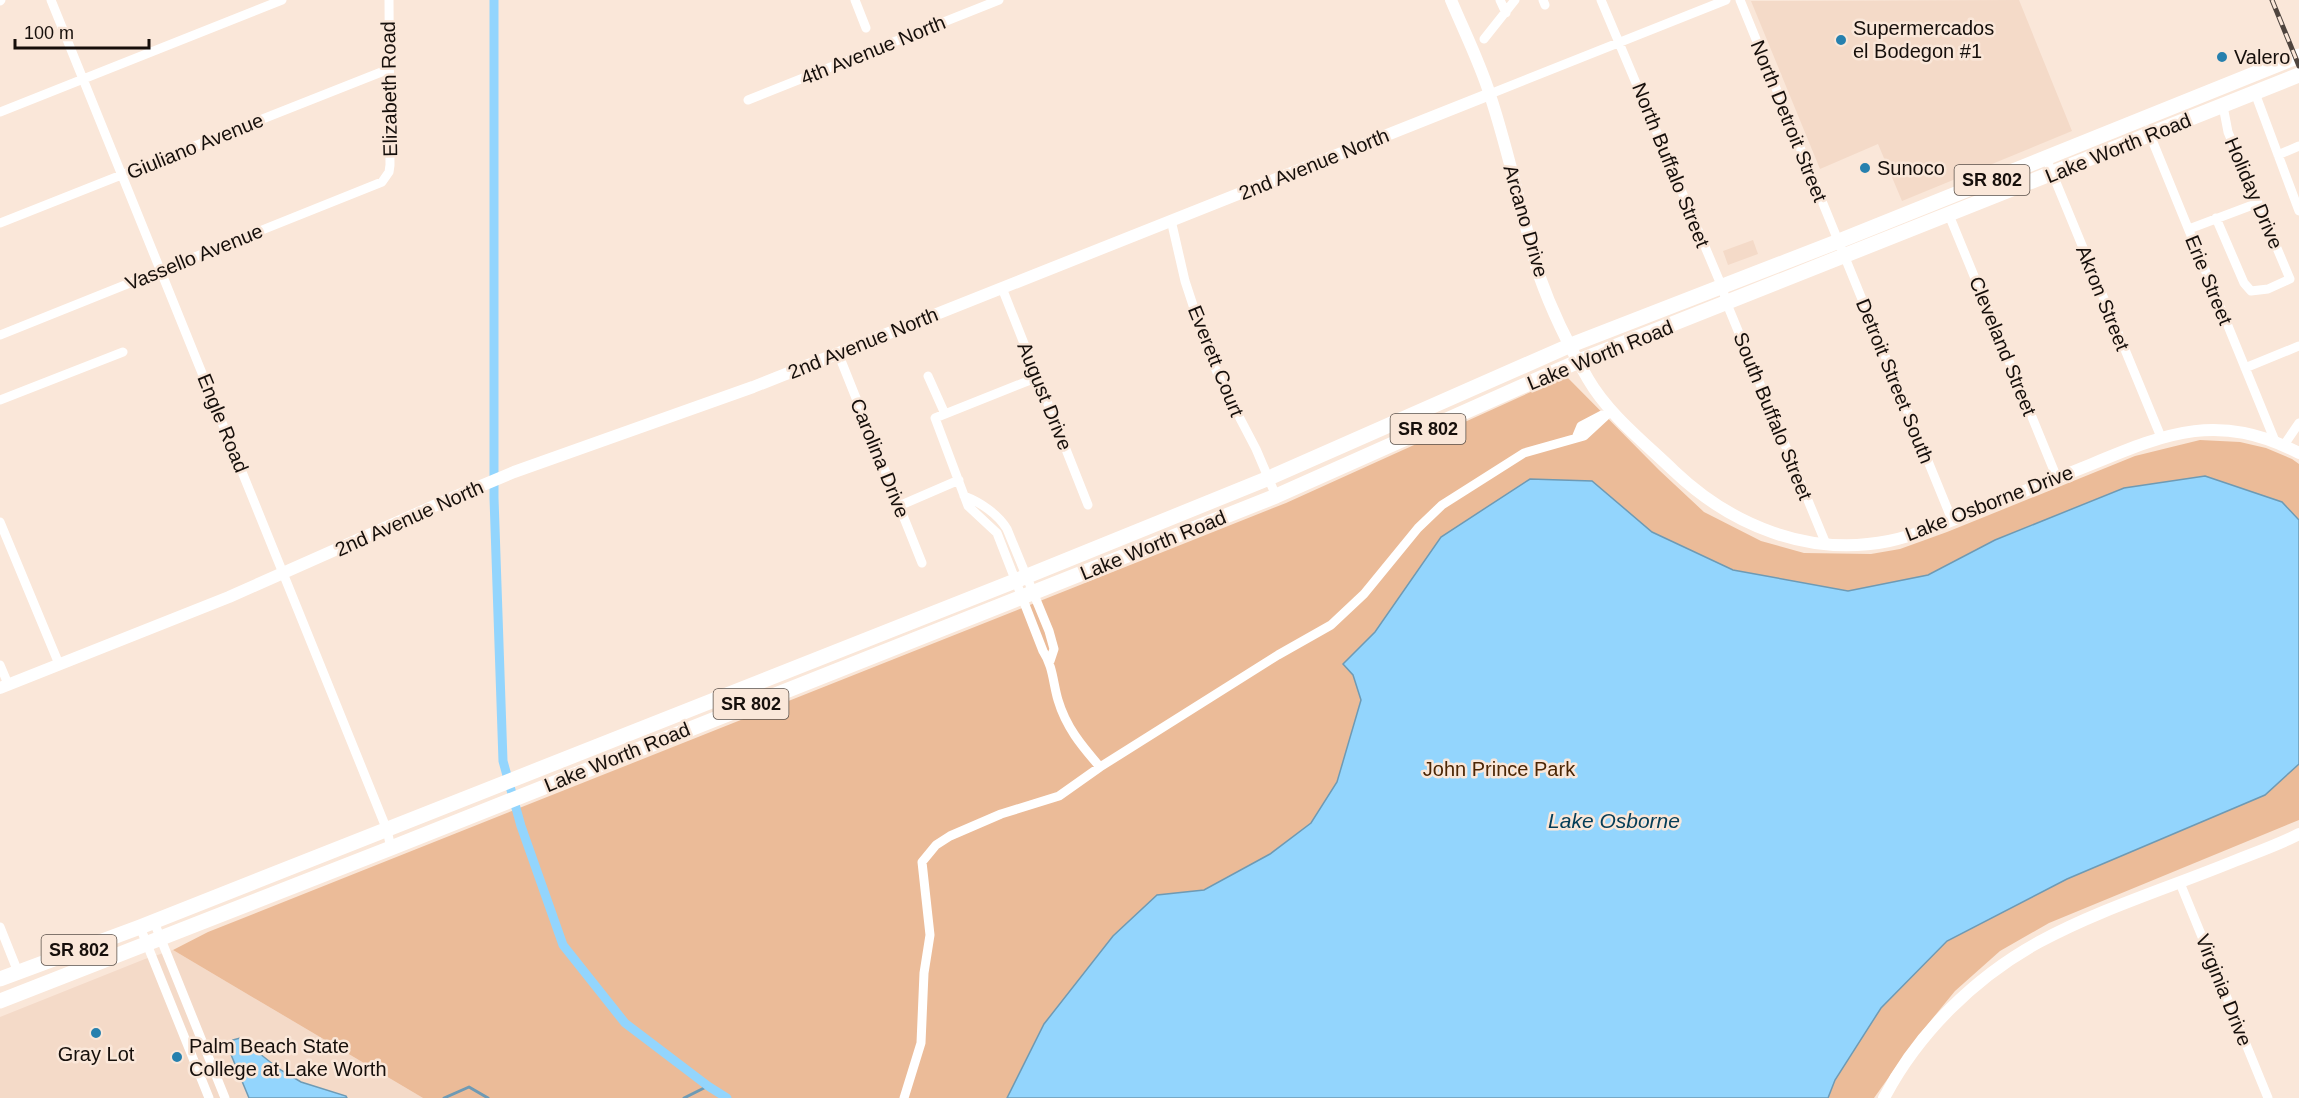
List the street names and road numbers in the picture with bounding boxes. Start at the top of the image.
street label: 4th Avenue North [797,11,949,89]
street label: Elizabeth Road [377,21,401,157]
street label: North Detroit Street [1747,37,1832,205]
street label: North Buffalo Street [1628,80,1714,251]
street label: Giuliano Avenue [124,109,266,183]
street label: Lake Worth Road [2042,109,2194,187]
street label: 2nd Avenue North [1236,124,1392,204]
street label: Holiday Drive [2221,134,2287,252]
street label: Arcano Drive [1499,162,1553,280]
road number: SR 802 [1954,165,2030,195]
street label: Vassello Avenue [122,219,266,295]
street label: Erie Street [2181,232,2237,328]
street label: Akron Street [2072,242,2134,354]
street label: Cleveland Street [1965,273,2041,419]
street label: Detroit Street South [1852,295,1938,467]
street label: Everett Court [1184,302,1248,420]
street label: 2nd Avenue North [785,303,941,383]
street label: Lake Worth Road [1524,316,1676,394]
street label: South Buffalo Street [1729,329,1817,503]
street label: August Drive [1013,339,1077,453]
street label: Engle Road [193,370,253,476]
street label: Carolina Drive [846,395,914,521]
road number: SR 802 [1390,414,1466,444]
street label: Lake Osborne Drive [1902,461,2076,545]
street label: 2nd Avenue North [332,475,486,561]
street label: Lake Worth Road [1077,506,1229,584]
road number: SR 802 [714,689,789,719]
street label: Lake Worth Road [541,718,693,796]
street label: Virginia Drive [2192,931,2256,1049]
road number: SR 802 [42,935,116,965]

